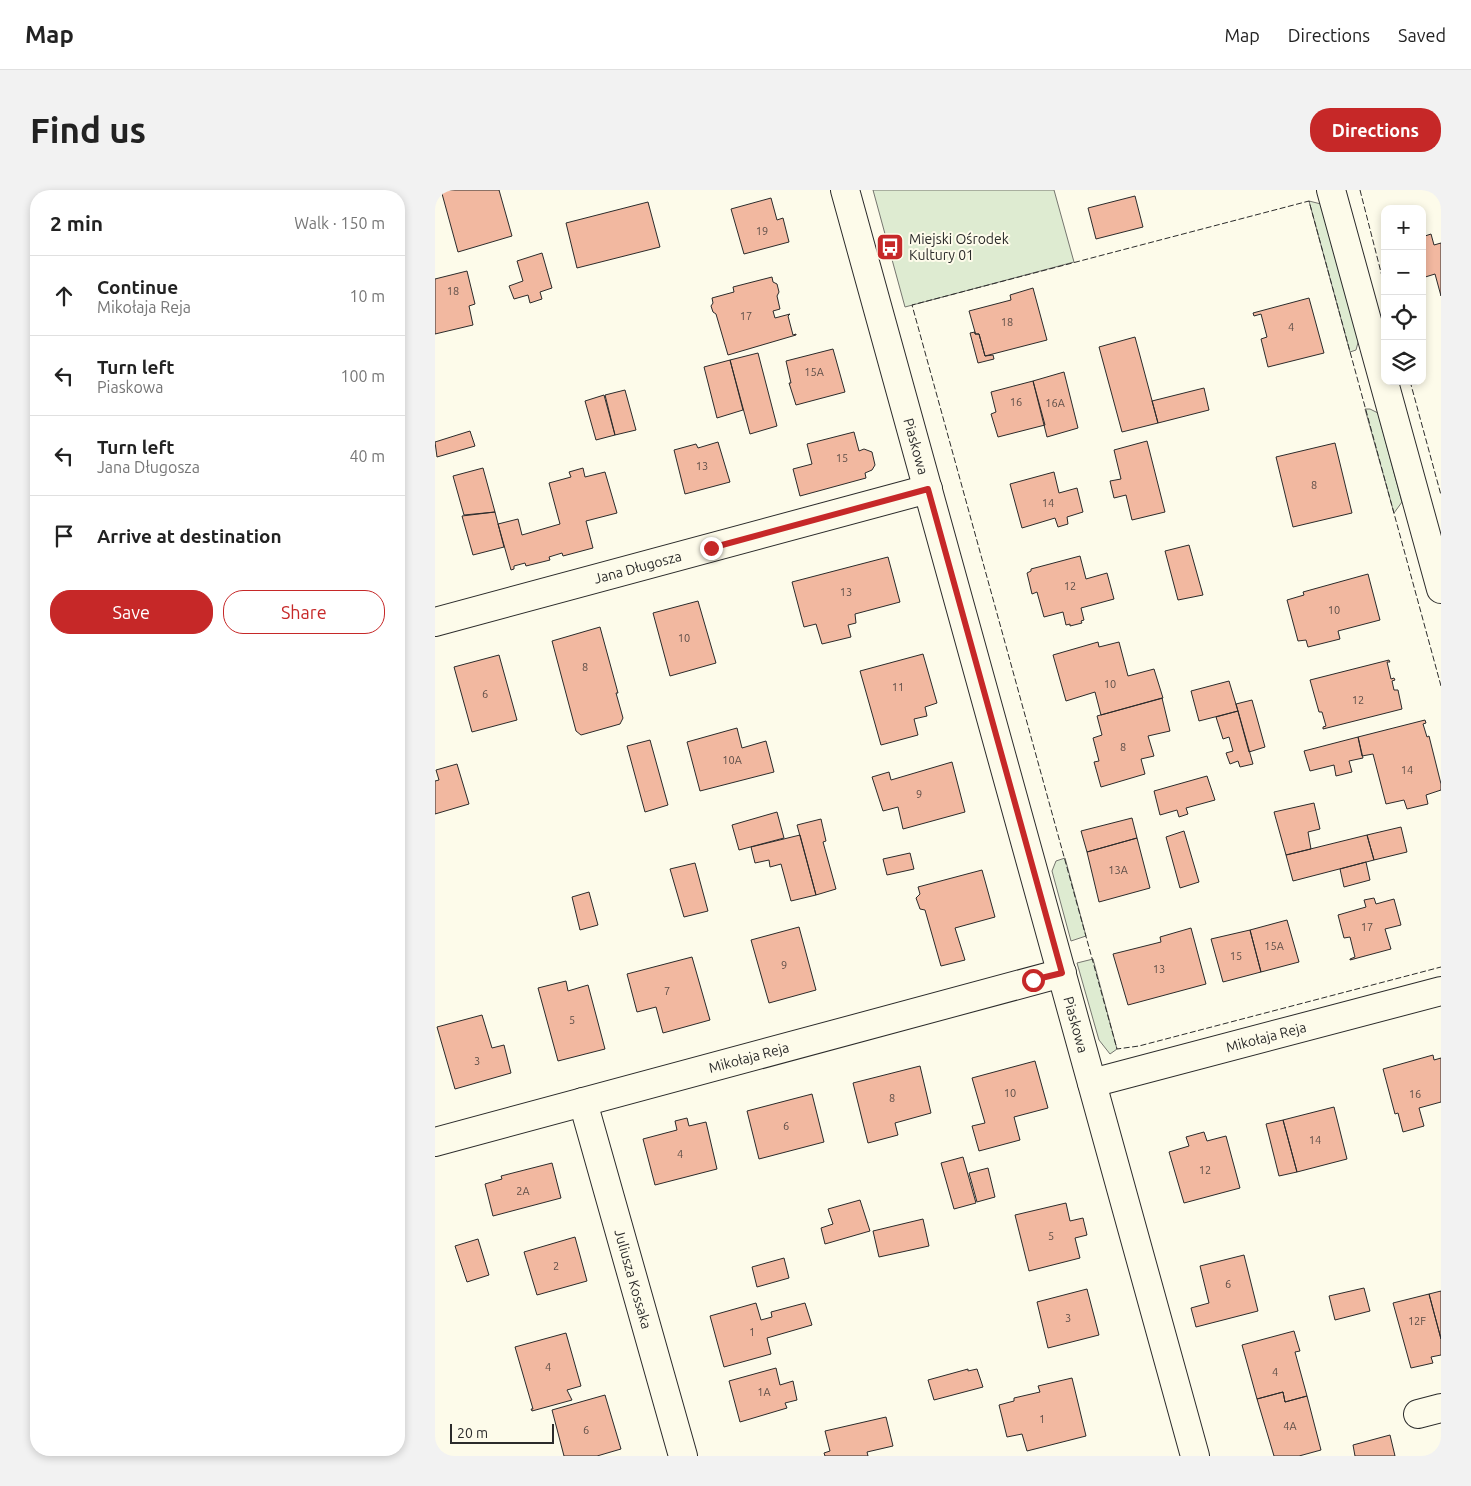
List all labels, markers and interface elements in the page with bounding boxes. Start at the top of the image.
text: Map [25,21,74,48]
text: Map [1224,25,1260,45]
text: Directions [1288,25,1370,45]
text: Saved [1398,25,1446,45]
button: Directions [1310,108,1441,152]
text: Find us [30,110,146,150]
map controls [1381,205,1426,385]
button: + [1381,205,1426,250]
text: 2 min [50,211,103,235]
text: Walk · 150 m [294,214,385,232]
house number: 19 [756,225,768,237]
place label: Miejski Ośrodek Kultury 01 [909,231,1009,263]
bus stop icon: Miejski Ośrodek Kultury 01 [875,232,905,262]
button: − [1381,250,1426,295]
text: Continue [97,276,178,298]
icon: ahead [50,282,78,310]
house number: 18 [447,285,459,297]
text: 10 m [349,287,385,305]
button: locate [1381,295,1426,340]
text: Mikołaja Reja [97,298,191,316]
house number: 17 [740,310,752,322]
house number: 18 [1001,316,1013,328]
house number: 4 [1288,321,1294,333]
button: layers [1381,340,1426,385]
text: Turn left [97,356,175,378]
icon: left [50,362,78,390]
house number: 15A [804,366,825,378]
text: 100 m [340,367,385,385]
text: Piaskowa [97,378,163,396]
house number: 16 [1010,396,1022,408]
house number: 16A [1045,397,1066,409]
street label: Piaskowa [900,416,931,477]
text: Turn left [97,436,175,458]
icon: left [50,442,78,470]
text: 40 m [349,447,385,465]
house number: 15 [836,452,848,464]
text: Jana Długosza [97,458,200,476]
house number: 13 [696,460,708,472]
house number: 8 [1311,479,1317,491]
house number: 14 [1042,497,1054,509]
icon: arrive [50,522,78,550]
text: Arrive at destination [97,525,282,547]
route end [700,537,723,560]
street label: Jana Długosza [592,548,683,587]
house number: 12 [1064,580,1076,592]
house number: 13 [840,586,852,598]
button: Save [50,590,213,634]
button: Share [223,590,385,634]
house number: 10 [1328,604,1340,616]
house number: 10 [678,632,690,644]
house number: 8 [582,661,588,673]
house number: 10 [1104,678,1116,690]
house number: 11 [892,681,904,693]
house number: 6 [482,688,488,700]
house number: 12 [1352,694,1364,706]
house number: 8 [1120,741,1126,753]
house number: 10A [722,754,743,766]
house number: 14 [1401,764,1413,776]
house number: 9 [916,788,922,800]
house number: 13A [1108,864,1129,876]
house number: 17 [1361,921,1373,933]
house number: 15A [1264,940,1285,952]
house number: 15 [1230,950,1242,962]
house number: 9 [781,959,787,971]
house number: 13 [1153,963,1165,975]
route start [1022,969,1045,992]
house number: 7 [664,985,670,997]
street label: Piaskowa [1060,995,1091,1055]
house number: 5 [569,1014,575,1026]
street label: Mikołaja Reja [1224,1019,1308,1055]
street label: Mikołaja Reja [707,1039,791,1076]
house number: 3 [474,1055,480,1067]
house number: 10 [1004,1087,1016,1099]
house number: 16 [1409,1088,1421,1100]
house number: 8 [889,1092,895,1104]
house number: 6 [783,1120,789,1132]
house number: 14 [1309,1134,1321,1146]
house number: 4 [677,1148,683,1160]
house number: 12 [1199,1164,1211,1176]
house number: 2A [516,1185,531,1197]
street label: Juliusza Kossaka [611,1227,655,1331]
house number: 5 [1048,1230,1054,1242]
house number: 2 [553,1260,559,1272]
house number: 6 [1225,1278,1231,1290]
house number: 3 [1065,1312,1071,1324]
house number: 12F [1408,1315,1426,1327]
house number: 1 [749,1326,755,1338]
house number: 4 [545,1361,551,1373]
house number: 4 [1272,1366,1278,1378]
house number: 1A [757,1386,772,1398]
house number: 1 [1039,1413,1045,1425]
house number: 4A [1283,1420,1298,1432]
scale bar [450,1421,554,1444]
house number: 6 [583,1424,589,1436]
text: 20 m [457,1425,488,1441]

